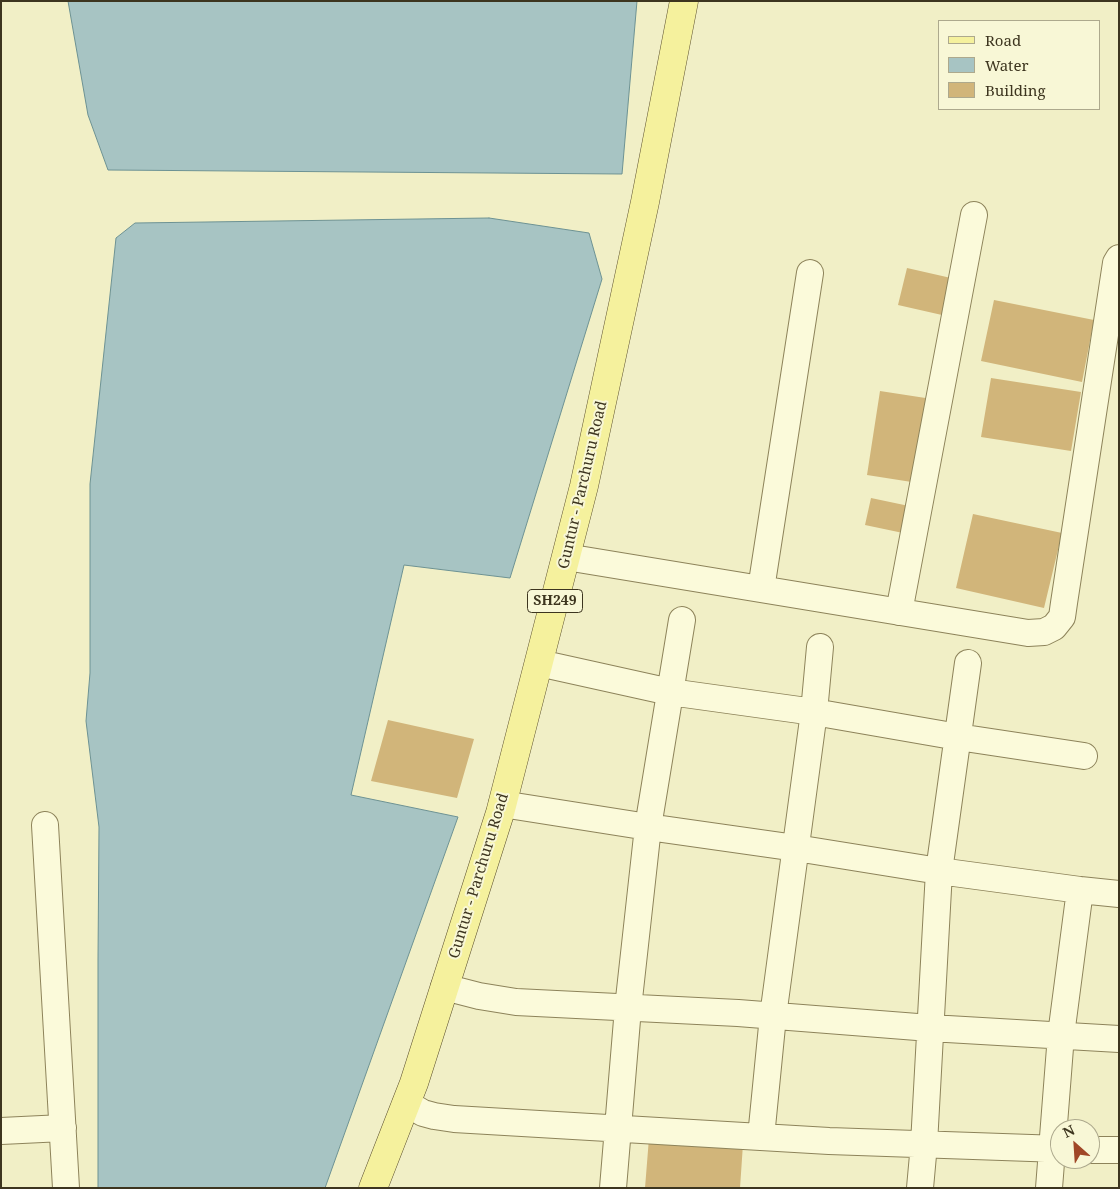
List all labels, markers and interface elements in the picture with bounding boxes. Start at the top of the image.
legend [938,20,1100,110]
text: Road [985,30,1021,50]
text: Water [985,55,1028,75]
text: Building [985,80,1046,100]
street label: Guntur - Parchuru Road [555,399,611,571]
road number: SH249 [528,590,582,612]
street label: Guntur - Parchuru Road [445,791,513,961]
north arrow [1050,1119,1100,1169]
text: N [1060,1120,1078,1142]

